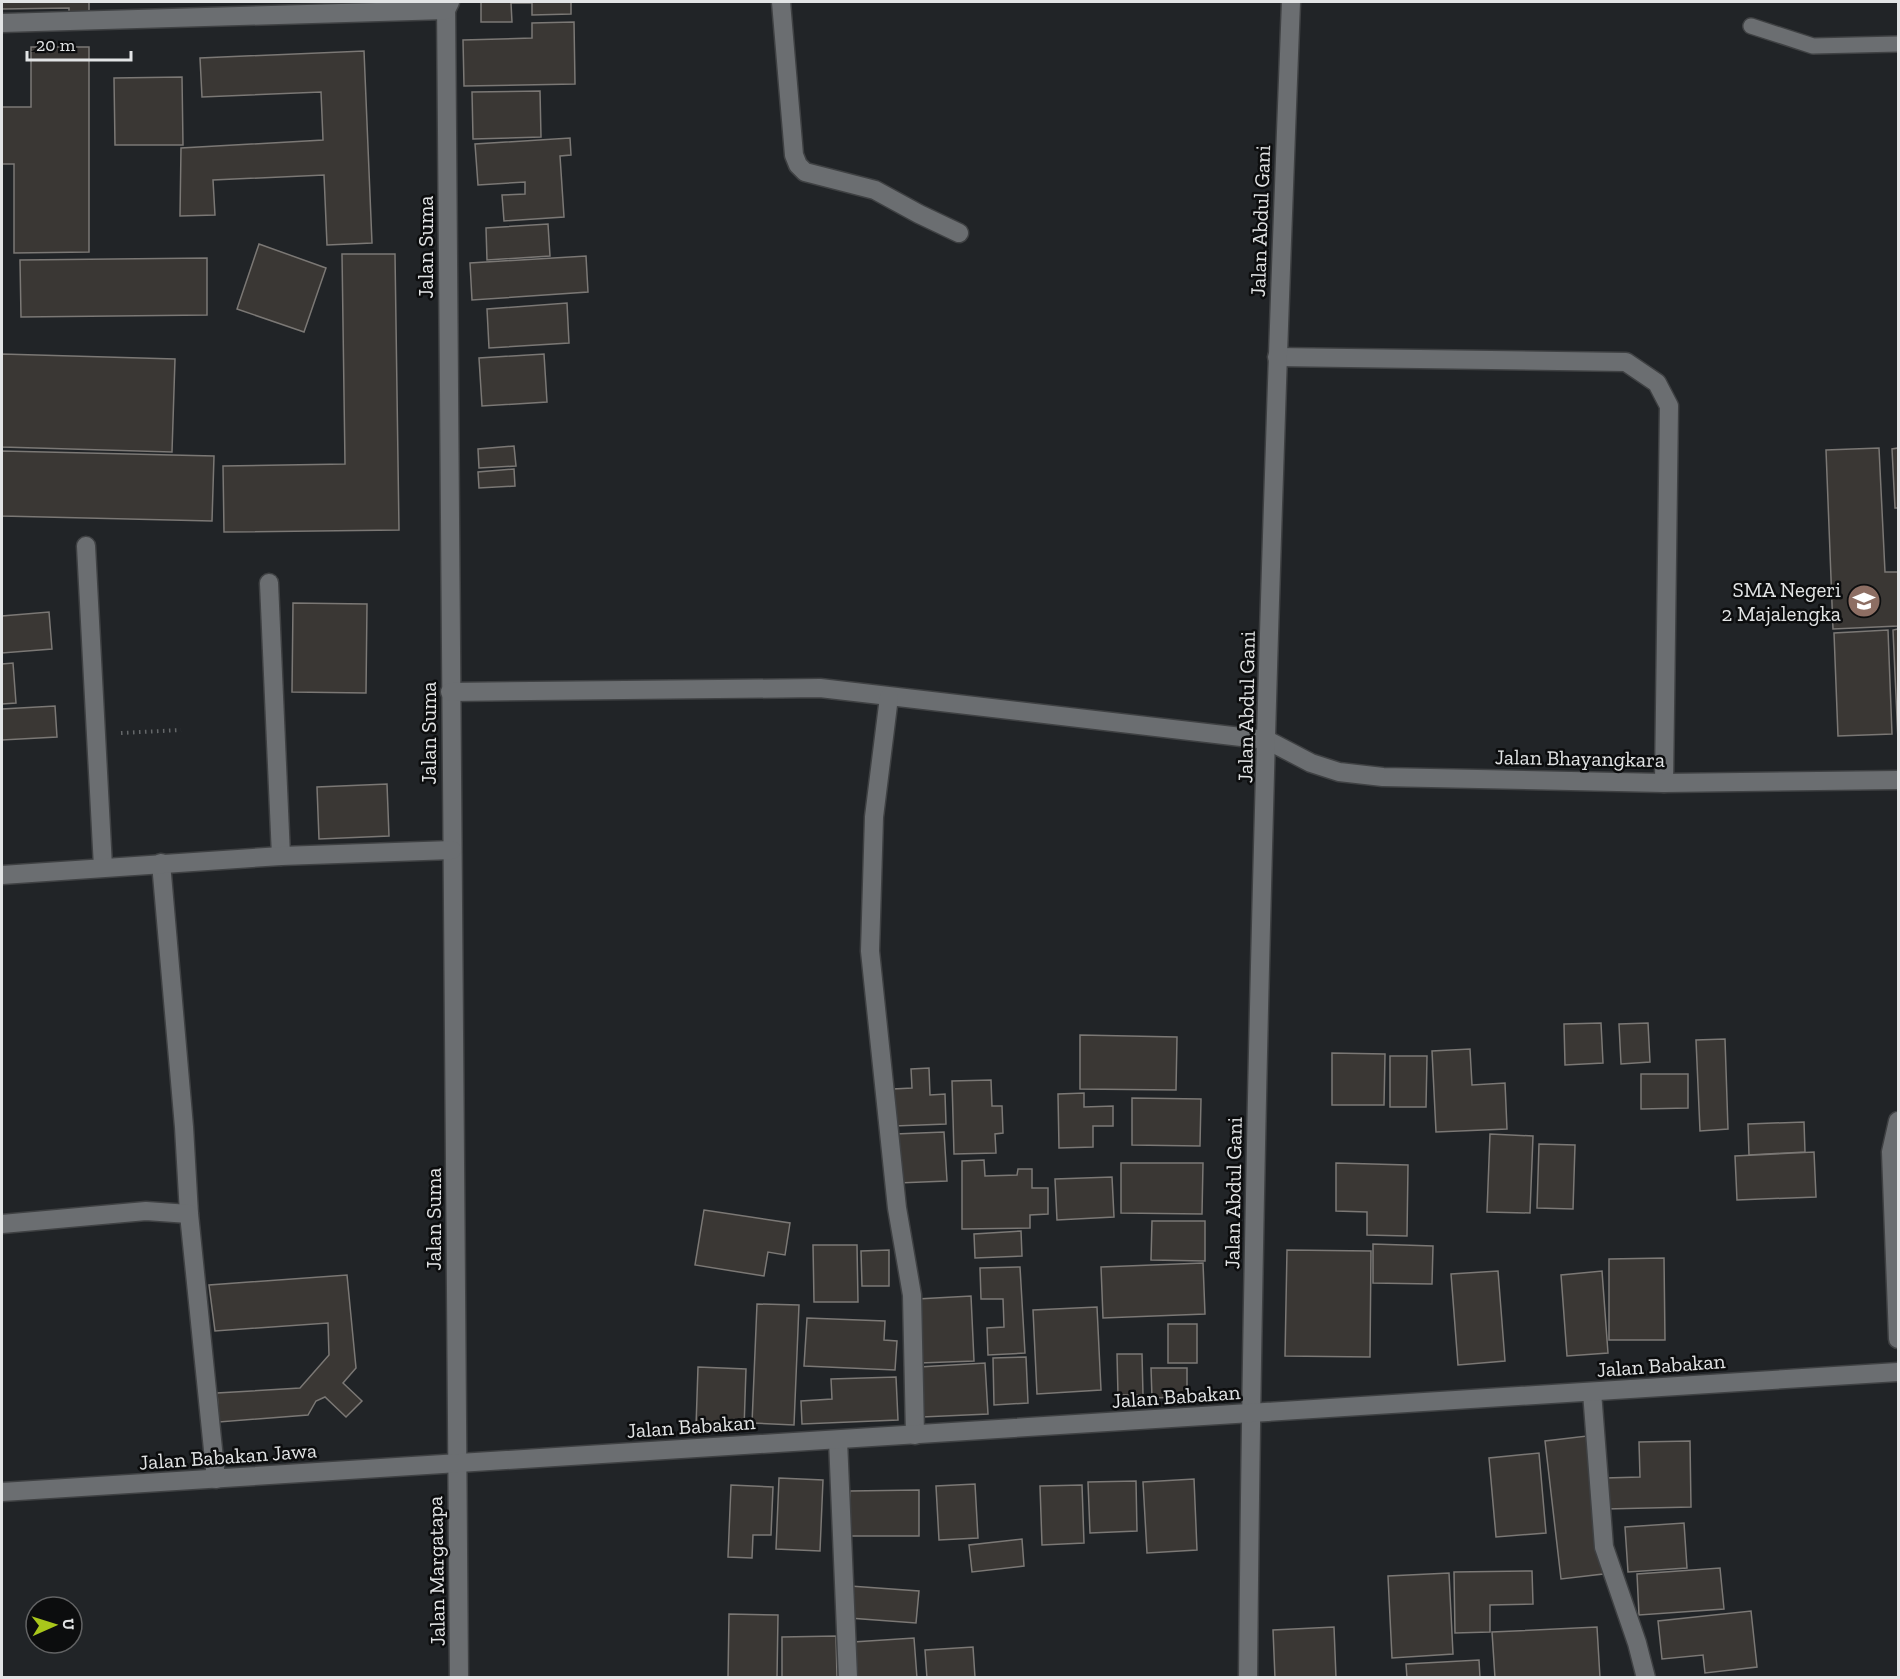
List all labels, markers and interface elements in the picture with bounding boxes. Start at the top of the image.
scale bar [27,24,130,62]
text: 20 m [36,34,76,56]
street label: Jalan Abdul Gani [1245,144,1275,297]
street label: Jalan Suma [413,196,438,298]
place label: SMA Negeri 2 Majalengka [1721,577,1841,627]
school or university icon: SMA Negeri 2 Majalengka [1846,583,1882,619]
street label: Jalan Abdul Gani [1232,631,1260,783]
street label: Jalan Suma [416,682,441,784]
street label: Jalan Bhayangkara [1495,744,1665,772]
street label: Jalan Abdul Gani [1219,1117,1247,1269]
street label: Jalan Suma [421,1168,446,1270]
street label: Jalan Babakan [1596,1348,1726,1382]
street label: Jalan Babakan [1111,1379,1241,1413]
street label: Jalan Babakan [626,1409,756,1443]
street label: Jalan Babakan Jawa [138,1437,318,1475]
street label: Jalan Margatapa [422,1496,450,1646]
north arrow [24,1595,84,1655]
text: U [59,1618,78,1631]

